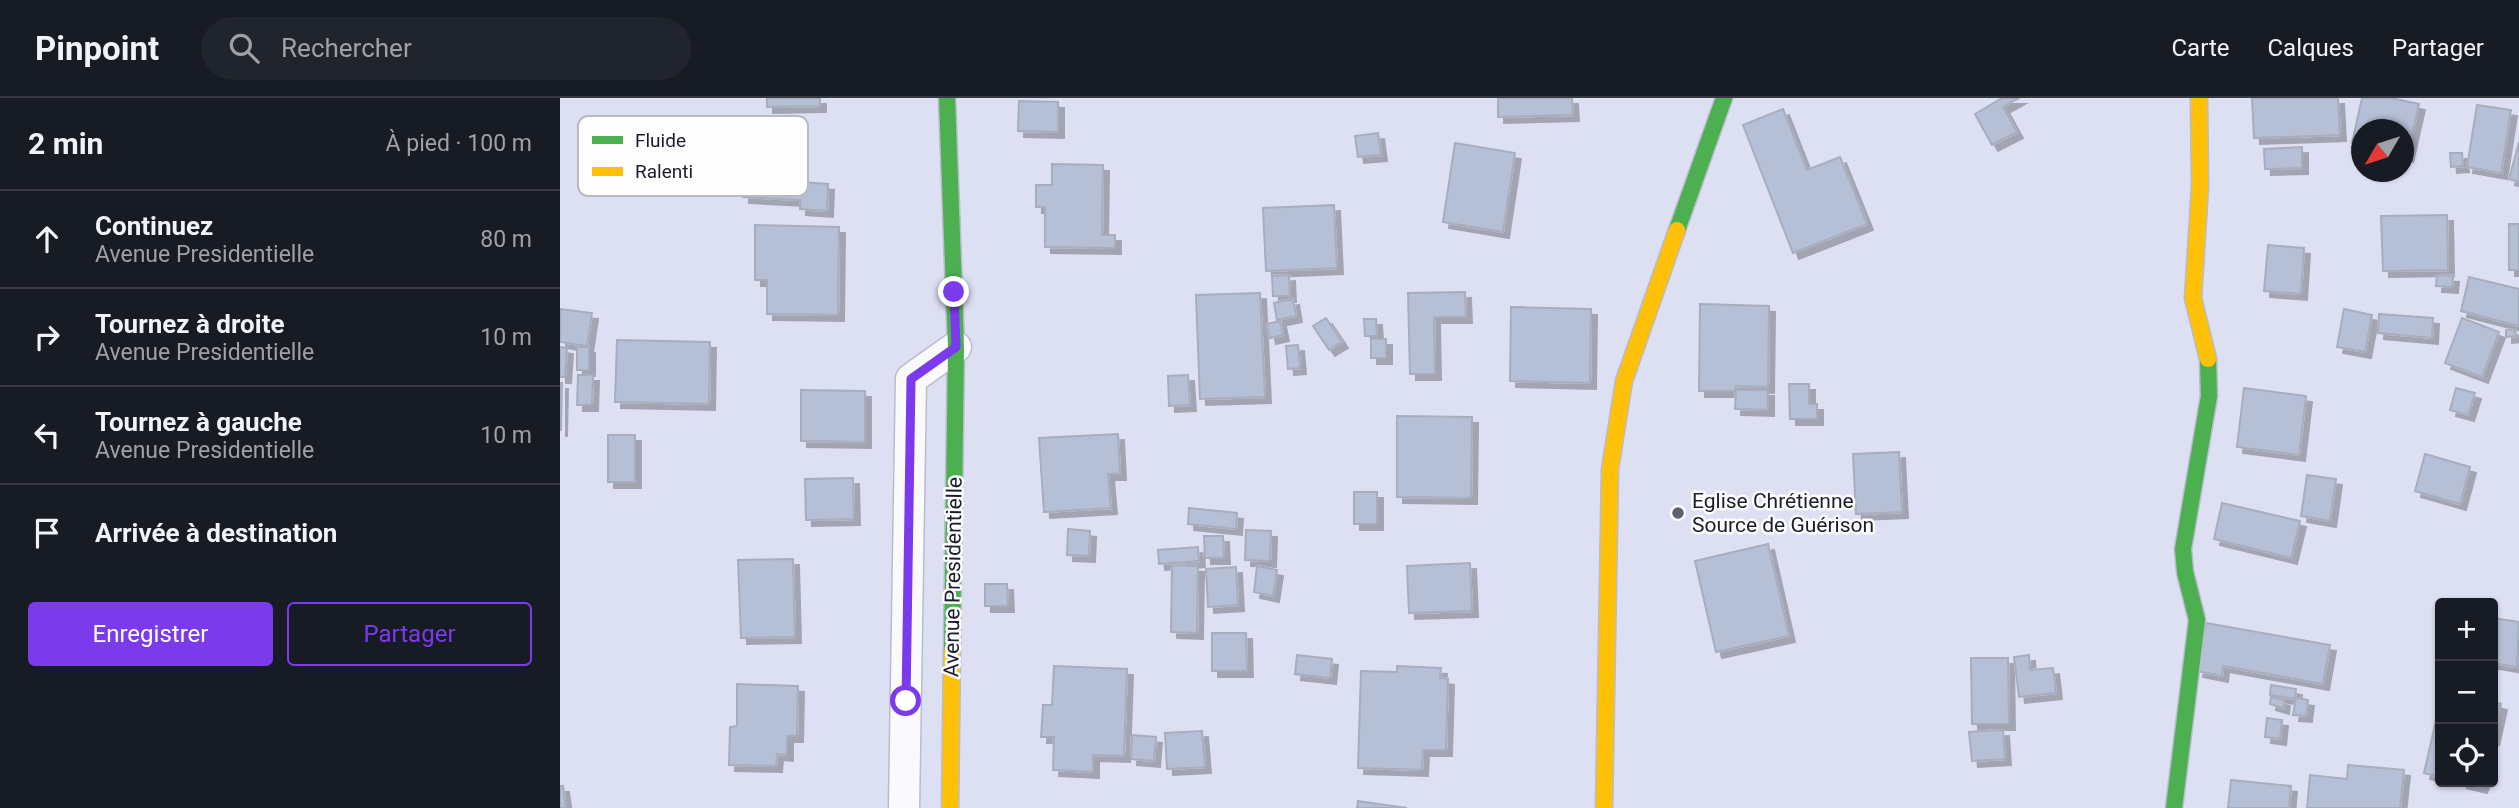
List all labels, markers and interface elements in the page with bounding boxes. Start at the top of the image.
search box [201,17,691,80]
text: Pinpoint [35,29,159,68]
icon: search [225,29,263,67]
text: Rechercher [281,33,412,63]
text: Carte [2171,34,2229,62]
text: Calques [2267,34,2354,62]
text: Partager [2392,34,2484,62]
legend [578,116,808,196]
north arrow [2351,119,2414,182]
text: 2 min [28,126,103,161]
text: Fluide [635,129,686,152]
text: À pied · 100 m [386,130,532,157]
text: Ralenti [635,160,693,183]
text: Continuez [95,211,213,241]
icon: ahead [28,220,66,258]
text: 80 m [480,226,532,253]
text: Avenue Presidentielle [95,241,314,268]
route end [938,276,969,307]
text: Tournez à droite [95,309,285,339]
icon: right [28,318,66,356]
text: 10 m [480,324,532,351]
text: Avenue Presidentielle [95,339,314,366]
text: Tournez à gauche [95,407,302,437]
icon: left [28,416,66,454]
text: 10 m [480,422,532,449]
text: Avenue Presidentielle [95,437,314,464]
street label: Avenue Presidentielle [939,477,967,677]
place label: Eglise Chrétienne Source de Guérison [1692,489,1874,537]
marker: Eglise Chrétienne Source de Guérison [1670,505,1686,521]
icon: arrive [28,514,66,552]
text: Arrivée à destination [95,518,337,548]
map controls [2435,598,2498,787]
button: + [2435,598,2498,661]
button: Enregistrer [28,602,273,666]
button: Partager [287,602,532,666]
button: − [2435,661,2498,724]
route start [890,685,921,716]
button: locate [2435,724,2498,787]

